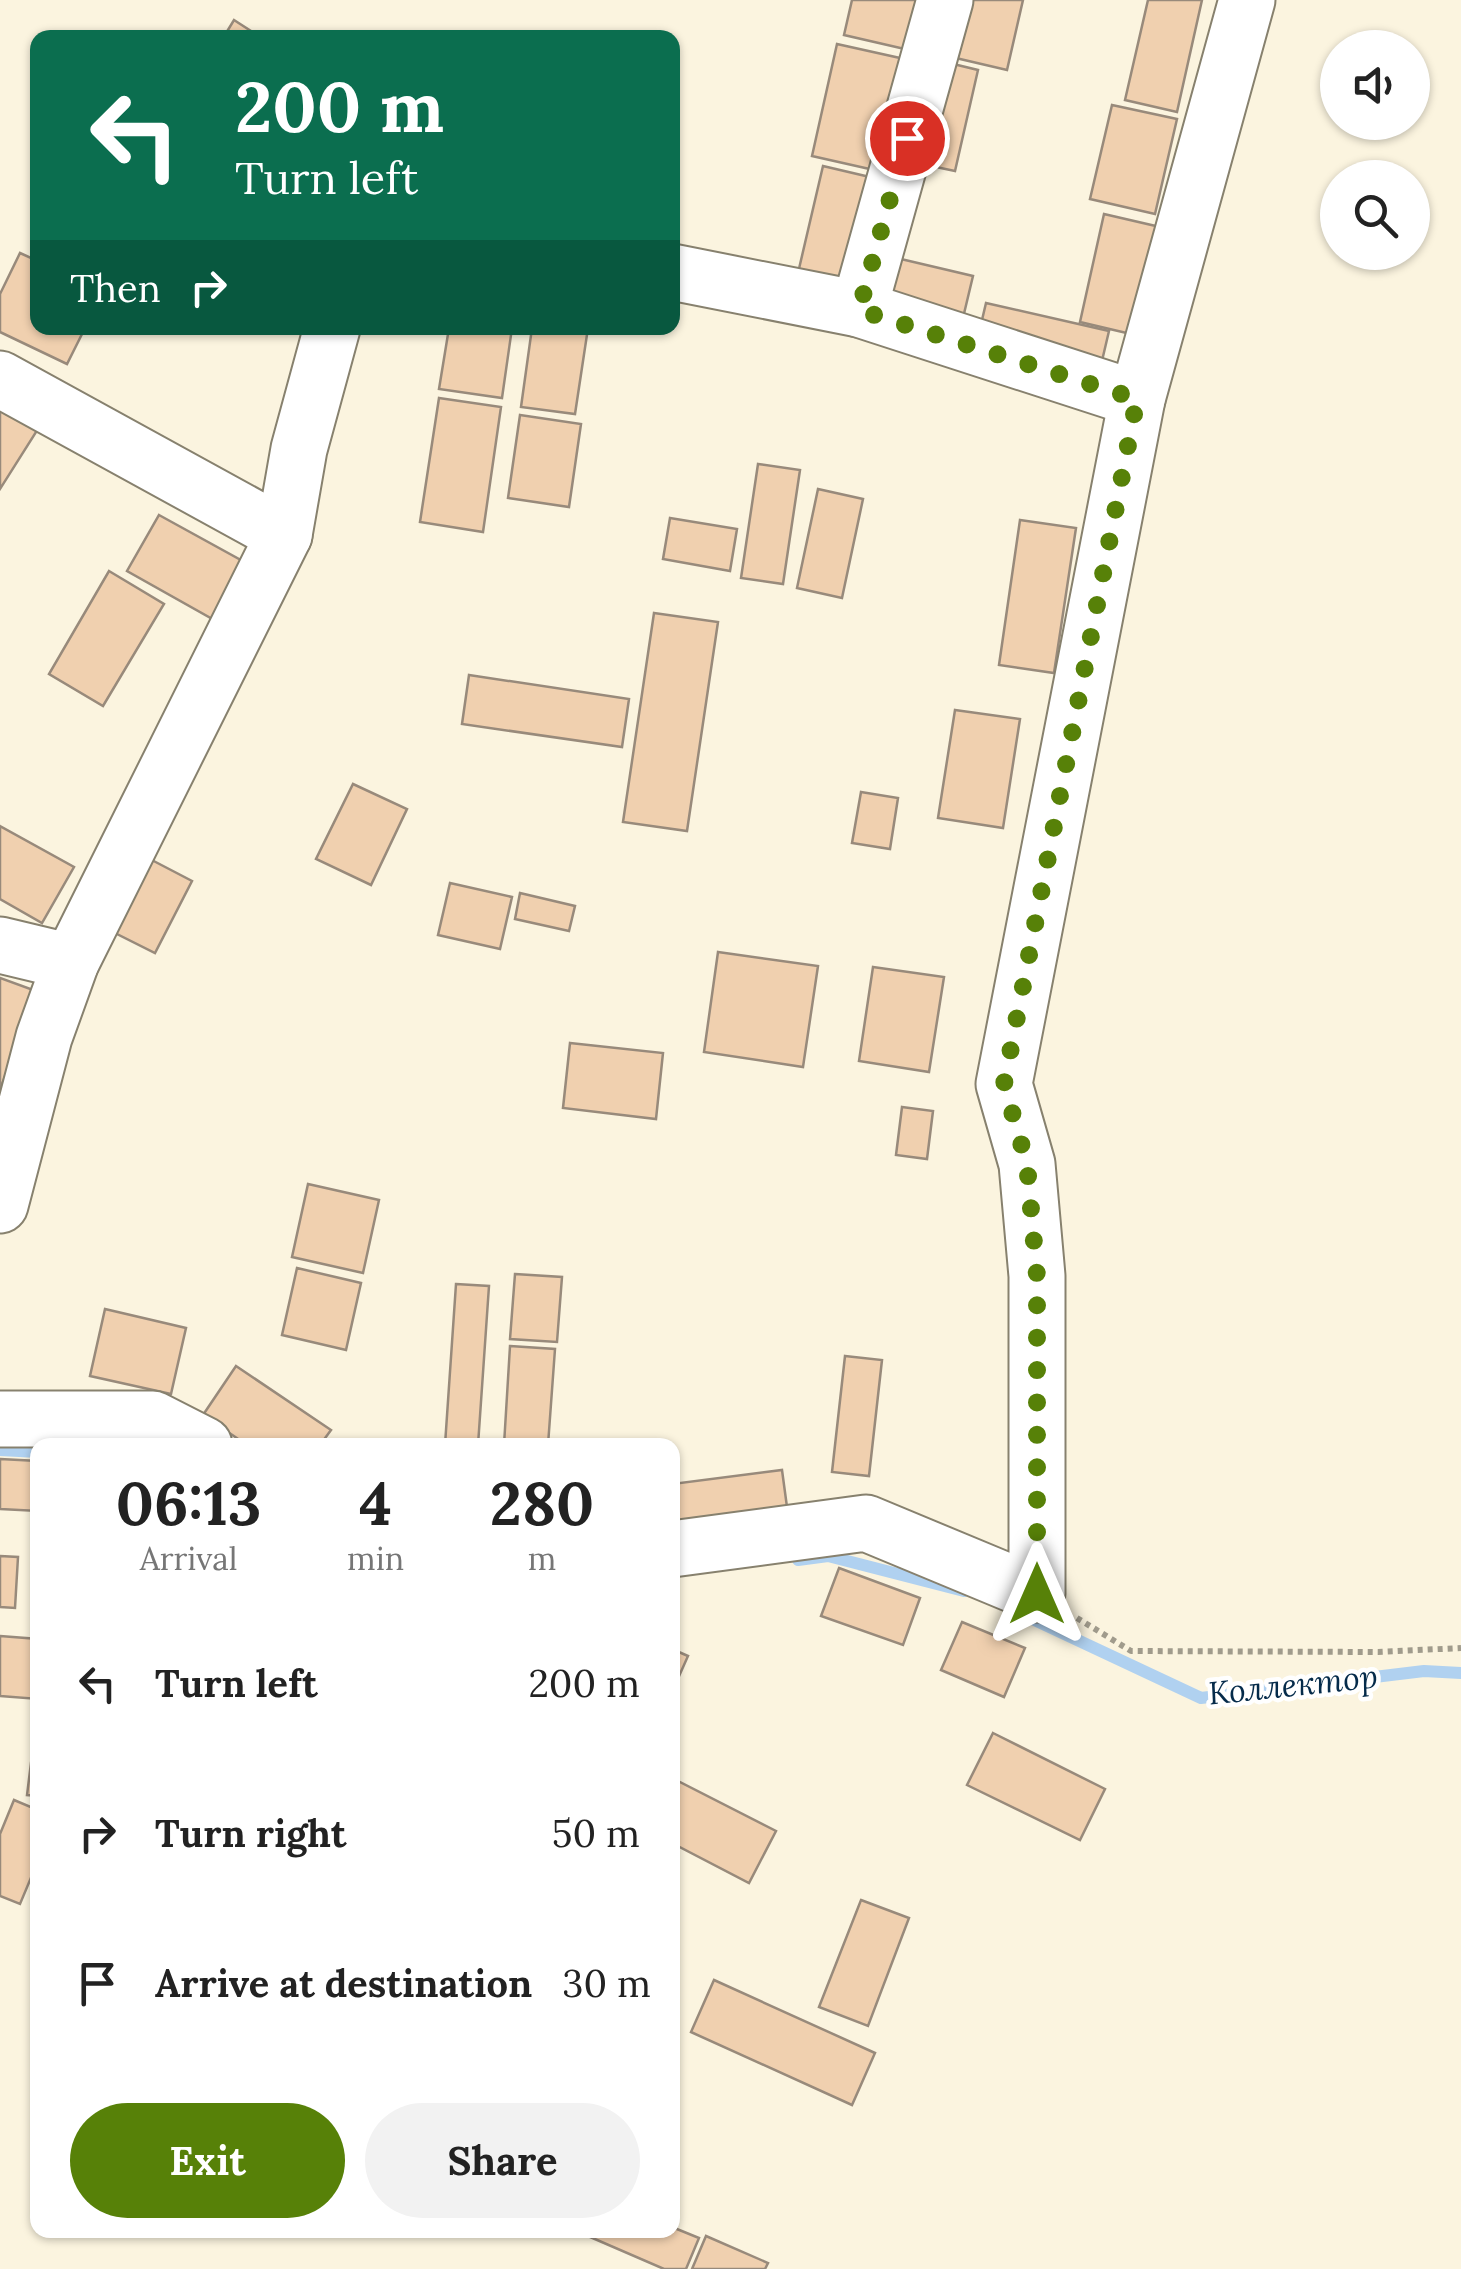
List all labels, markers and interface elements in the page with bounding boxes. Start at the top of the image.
map controls [1320,30,1430,270]
button: sound [1320,30,1430,140]
text: 200 m [235,62,444,151]
icon: left [70,70,200,200]
pin [865,96,950,181]
icon: arrive [880,111,935,166]
text: Turn left [235,149,418,206]
button: search [1320,160,1430,270]
icon: right [181,260,236,315]
text: Then [70,264,161,312]
text: 06:13 [116,1465,261,1541]
text: 4 [359,1465,392,1541]
text: 280 [490,1465,594,1541]
text: Arrival [140,1538,237,1579]
text: min [347,1538,404,1579]
text: m [528,1538,556,1579]
position arrow [985,1542,1089,1646]
water label: Коллектор [1206,1655,1380,1714]
icon: left [70,1656,125,1711]
text: Turn left [155,1659,318,1707]
text: 200 m [528,1659,640,1707]
icon: right [70,1806,125,1861]
text: Turn right [155,1809,346,1857]
text: 50 m [552,1809,640,1857]
icon: arrive [70,1956,125,2011]
text: Arrive at destination [155,1959,532,2007]
text: 30 m [562,1959,651,2007]
button: Exit [70,2103,345,2218]
button: Share [365,2103,640,2218]

